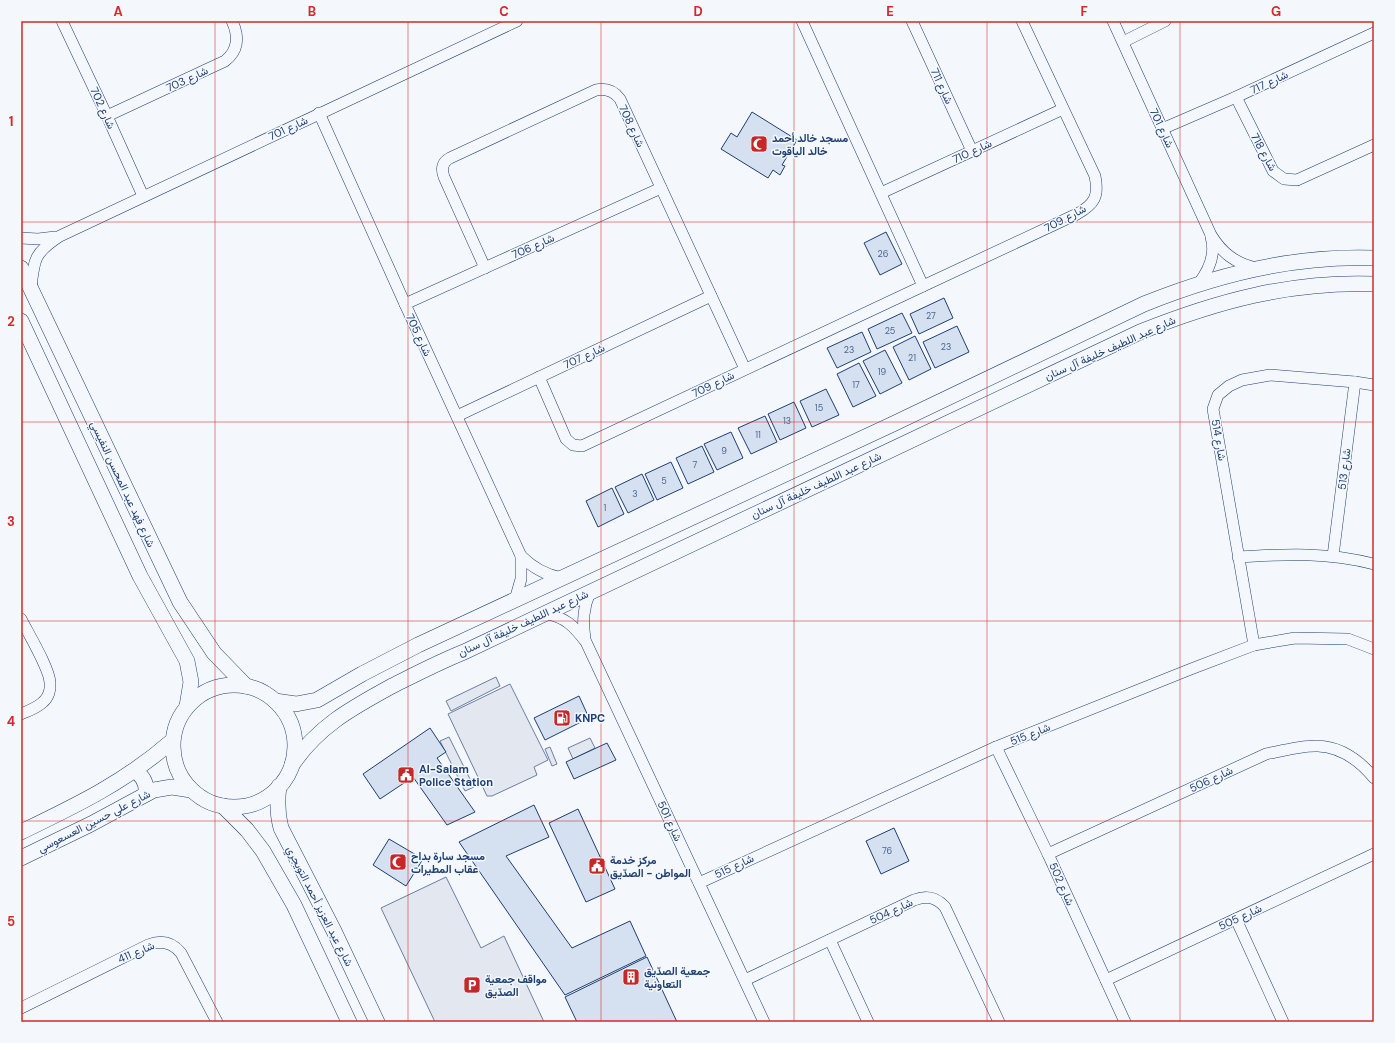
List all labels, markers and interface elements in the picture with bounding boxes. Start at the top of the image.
text: A [113,3,123,20]
text: B [308,3,316,20]
text: C [499,3,509,20]
text: D [693,3,703,20]
text: E [886,3,894,20]
text: F [1080,3,1088,20]
text: G [1271,3,1281,20]
street label: شارع 703 [164,63,211,96]
street label: شارع 711 [927,66,956,107]
street label: شارع 717 [1248,67,1291,98]
street label: شارع 702 [86,85,119,132]
street label: شارع 708 [615,103,648,150]
street label: شارع 701 [1146,106,1177,151]
text: 1 [9,113,13,130]
street label: شارع 701 [266,113,311,144]
place label: مسجد خالد أحمد خالد الياقوت [772,131,848,158]
street label: شارع 718 [1247,131,1280,174]
mosque icon: مسجد خالد أحمد خالد الياقوت [749,134,769,154]
street label: شارع 710 [950,136,995,167]
street label: شارع 709 [1042,201,1089,236]
street label: شارع 706 [509,230,557,263]
house number: 26 [878,248,889,260]
house number: 27 [926,310,936,322]
street label: شارع 705 [402,312,435,359]
text: 2 [7,313,15,330]
street label: شارع عبد اللطيف خليفة آل سنان [1042,313,1178,384]
house number: 25 [885,325,895,337]
street label: شارع 707 [561,340,608,373]
house number: 23 [941,341,951,353]
house number: 23 [844,344,854,356]
house number: 21 [908,352,916,364]
house number: 19 [878,366,887,378]
street label: شارع 709 [690,368,737,401]
house number: 17 [852,379,860,391]
house number: 15 [815,402,823,414]
house number: 13 [783,415,791,427]
street label: شارع 514 [1207,418,1230,462]
street label: شارع فهد عبد المحسن النفيسي [85,419,159,551]
house number: 11 [755,429,761,441]
house number: 9 [721,445,727,457]
street label: شارع 513 [1335,447,1355,491]
street label: شارع عبد اللطيف خليفة آل سنان [749,449,884,522]
house number: 7 [693,459,698,471]
house number: 5 [661,475,667,487]
house number: 3 [632,488,638,500]
house number: 1 [604,502,607,514]
text: 3 [7,513,15,530]
street label: شارع عبد اللطيف خليفة آل سنان [456,587,591,660]
fuel station icon: KNPC [552,708,572,728]
place label: KNPC [575,711,605,725]
text: 4 [7,713,15,730]
street label: شارع 515 [1008,720,1053,749]
place label: Al-Salam Police Station [419,762,493,789]
street label: شارع 506 [1187,763,1236,796]
public building icon: Al-Salam Police Station [396,765,416,785]
street label: شارع علي حسين العسعوسي [35,786,154,858]
street label: شارع 501 [654,799,686,844]
street label: شارع عبد العزيز أحمد التويجري [281,844,357,970]
house number: 76 [882,845,892,857]
place label: مسجد سارة بداح عقاب المطيرات [411,849,485,876]
street label: شارع 515 [712,851,757,882]
mosque icon: مسجد سارة بداح عقاب المطيرات [388,852,408,872]
place label: مركز خدمة المواطن - الصدّيق [610,853,691,880]
public building icon: مركز خدمة المواطن - الصدّيق [587,856,607,876]
street label: شارع 502 [1045,860,1078,908]
street label: شارع 504 [867,895,916,928]
street label: شارع 505 [1216,901,1265,934]
text: 5 [7,913,15,930]
street label: شارع 411 [115,938,157,967]
place label: جمعية الصدّيق التعاونية [644,964,711,991]
building icon: جمعية الصدّيق التعاونية [621,967,641,987]
place label: مواقف جمعية الصدّيق [485,972,547,999]
parking icon: مواقف جمعية الصدّيق [462,975,482,995]

